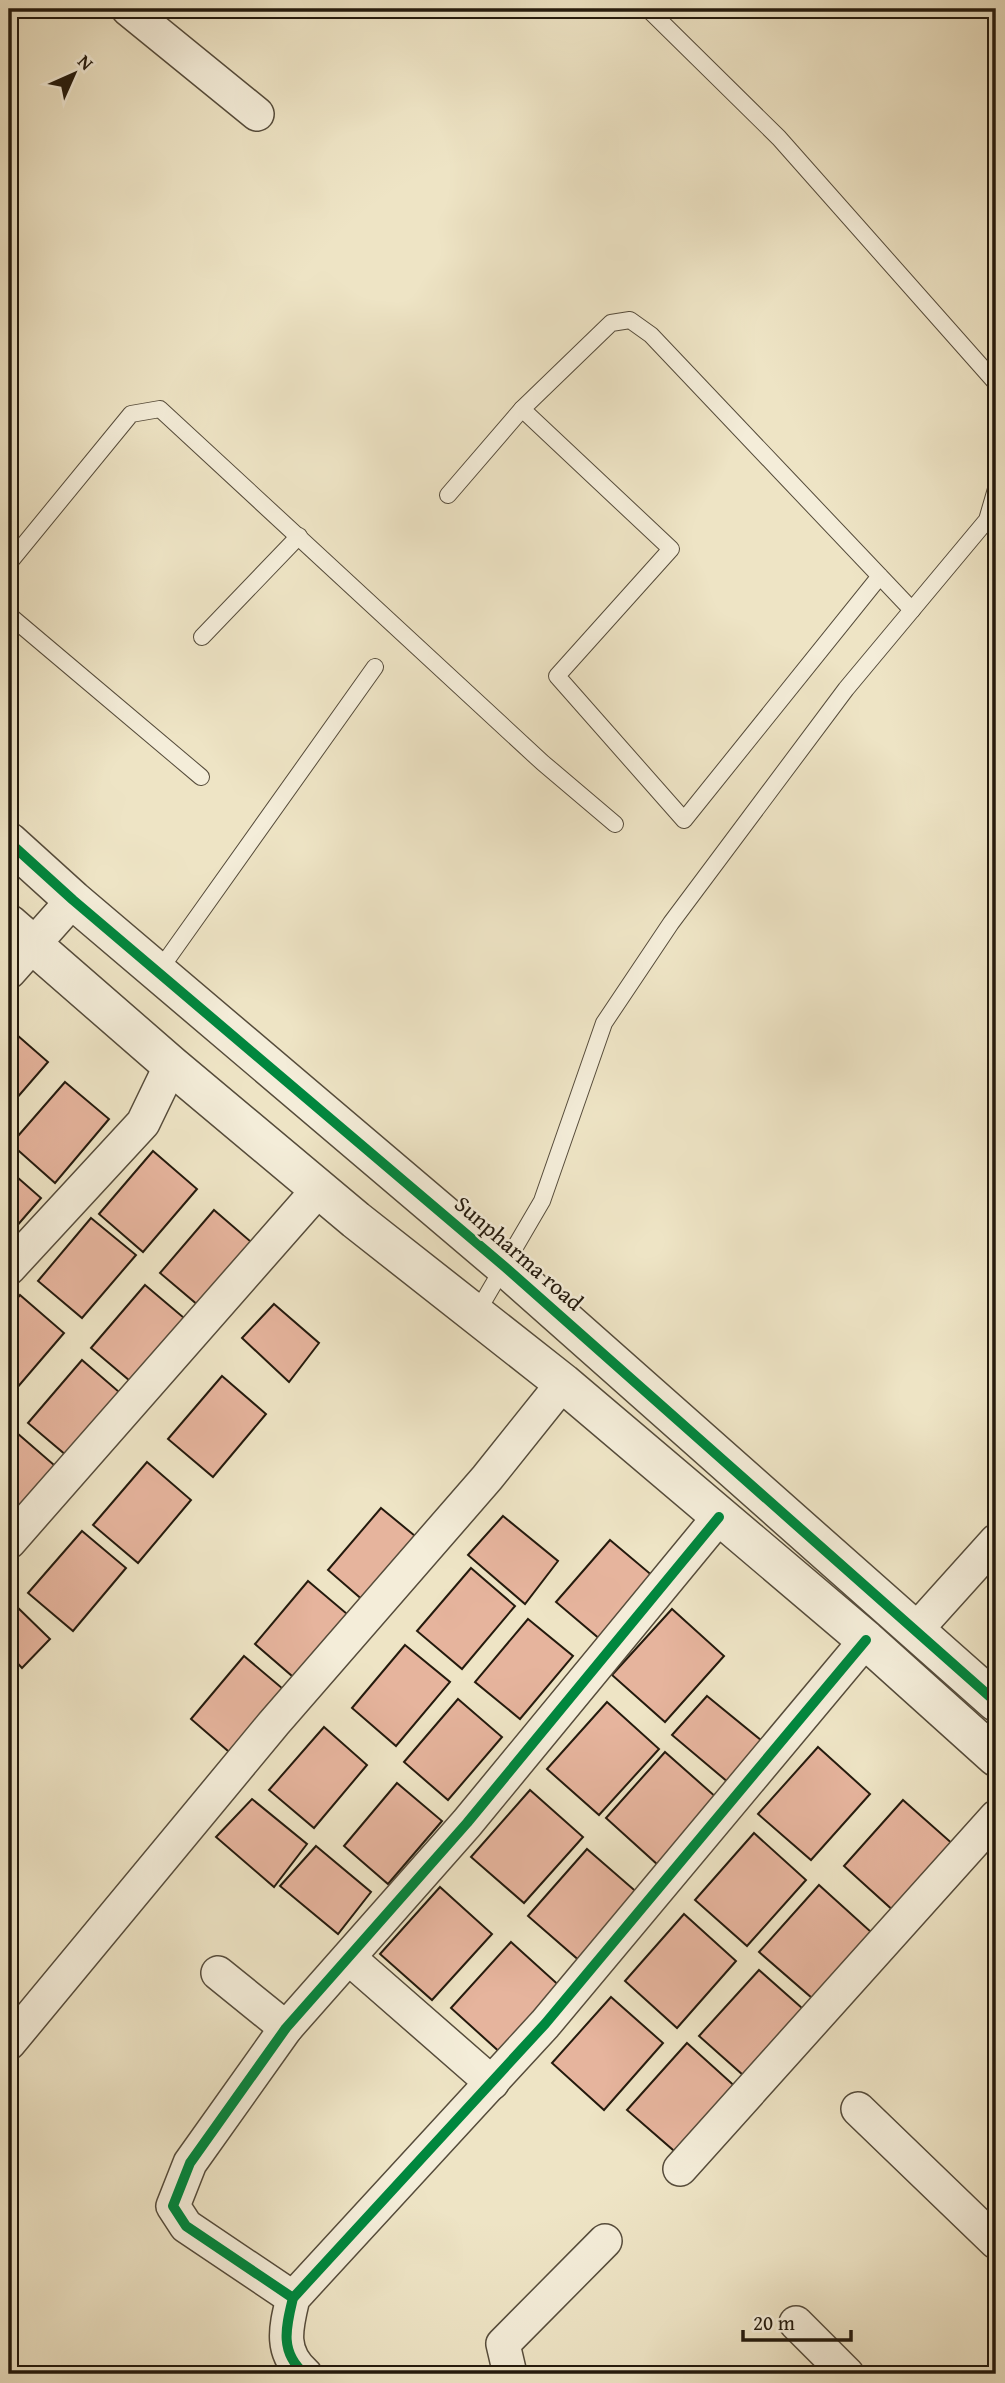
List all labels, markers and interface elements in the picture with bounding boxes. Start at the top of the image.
north arrow [38,38,108,108]
text: N [72,48,101,77]
street label: Sunpharma road [448,1187,591,1318]
scale bar [743,2299,851,2343]
text: 20 m [753,2307,795,2338]

